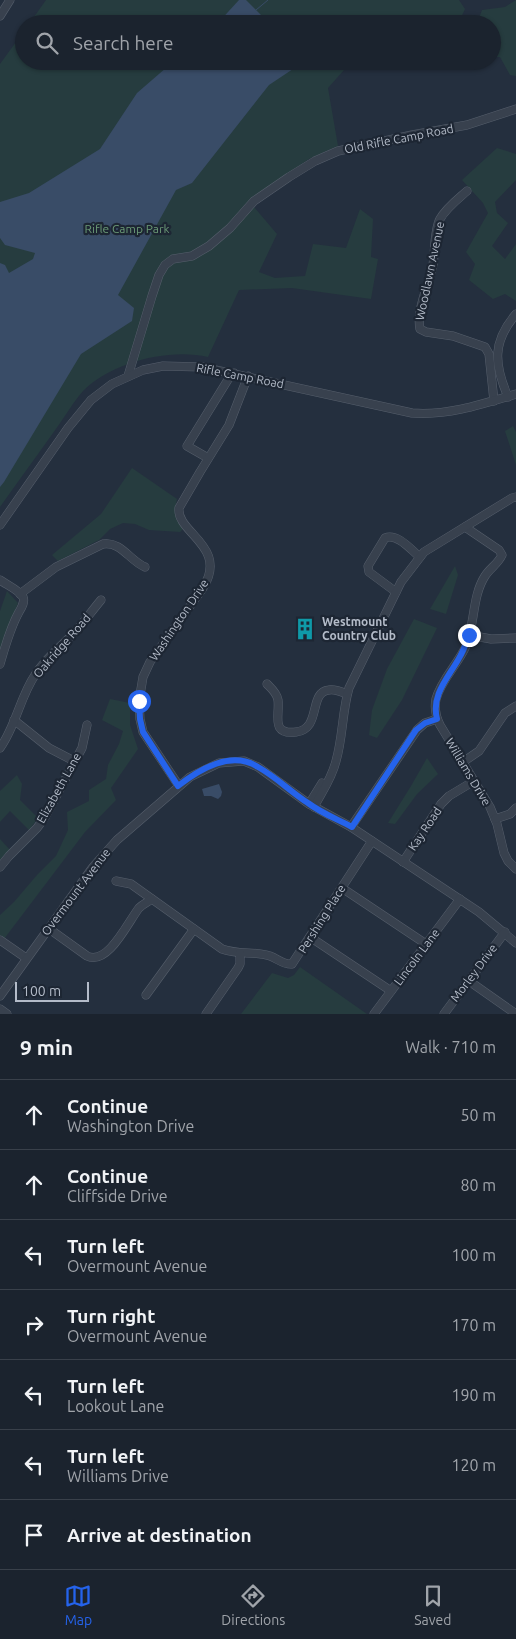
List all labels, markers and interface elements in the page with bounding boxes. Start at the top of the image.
search box [15,15,501,70]
icon: search [33,29,61,57]
text: Search here [73,32,173,54]
street label: Old Rifle Camp Road [343,122,455,155]
street label: Woodlawn Avenue [413,220,446,321]
park label: Rifle Camp Park [85,222,170,235]
street label: Rifle Camp Road [195,361,285,390]
street label: Washington Drive [147,577,211,663]
street label: Oakridge Road [30,611,93,680]
place label: Westmount Country Club [322,615,396,642]
building icon: Westmount Country Club [292,616,318,642]
route end [458,624,481,647]
route start [128,690,151,713]
street label: Williams Drive [443,736,494,808]
street label: Elizabeth Lane [34,750,83,825]
street label: Kay Road [405,805,444,853]
street label: Overmount Avenue [39,846,112,938]
street label: Pershing Place [295,882,348,955]
street label: Lincoln Lane [391,926,442,987]
street label: Morley Drive [448,941,499,1004]
scale bar [15,979,89,1002]
text: 100 m [22,983,61,999]
text: 9 min [20,1035,73,1059]
text: Walk · 710 m [405,1038,496,1056]
text: Continue [67,1095,148,1117]
icon: ahead [20,1101,48,1129]
text: 50 m [460,1106,496,1124]
text: Washington Drive [67,1117,194,1135]
text: Continue [67,1165,148,1187]
icon: ahead [20,1171,48,1199]
text: 80 m [460,1176,496,1194]
text: Cliffside Drive [67,1187,168,1205]
text: Turn left [67,1235,145,1257]
icon: left [20,1241,48,1269]
text: 100 m [451,1246,496,1264]
text: Overmount Avenue [67,1257,207,1275]
text: Turn right [67,1305,155,1327]
icon: right [20,1311,48,1339]
text: 170 m [451,1316,496,1334]
text: Overmount Avenue [67,1327,207,1345]
text: Turn left [67,1375,145,1397]
icon: left [20,1381,48,1409]
text: 190 m [451,1386,496,1404]
text: Lookout Lane [67,1397,164,1415]
text: Turn left [67,1445,145,1467]
icon: left [20,1451,48,1479]
text: 120 m [451,1456,496,1474]
text: Williams Drive [67,1467,169,1485]
icon: arrive [20,1521,48,1549]
text: Arrive at destination [67,1524,252,1546]
tab: Map [64,1582,92,1628]
tab: Directions [221,1582,285,1628]
tab: Saved [414,1582,452,1628]

